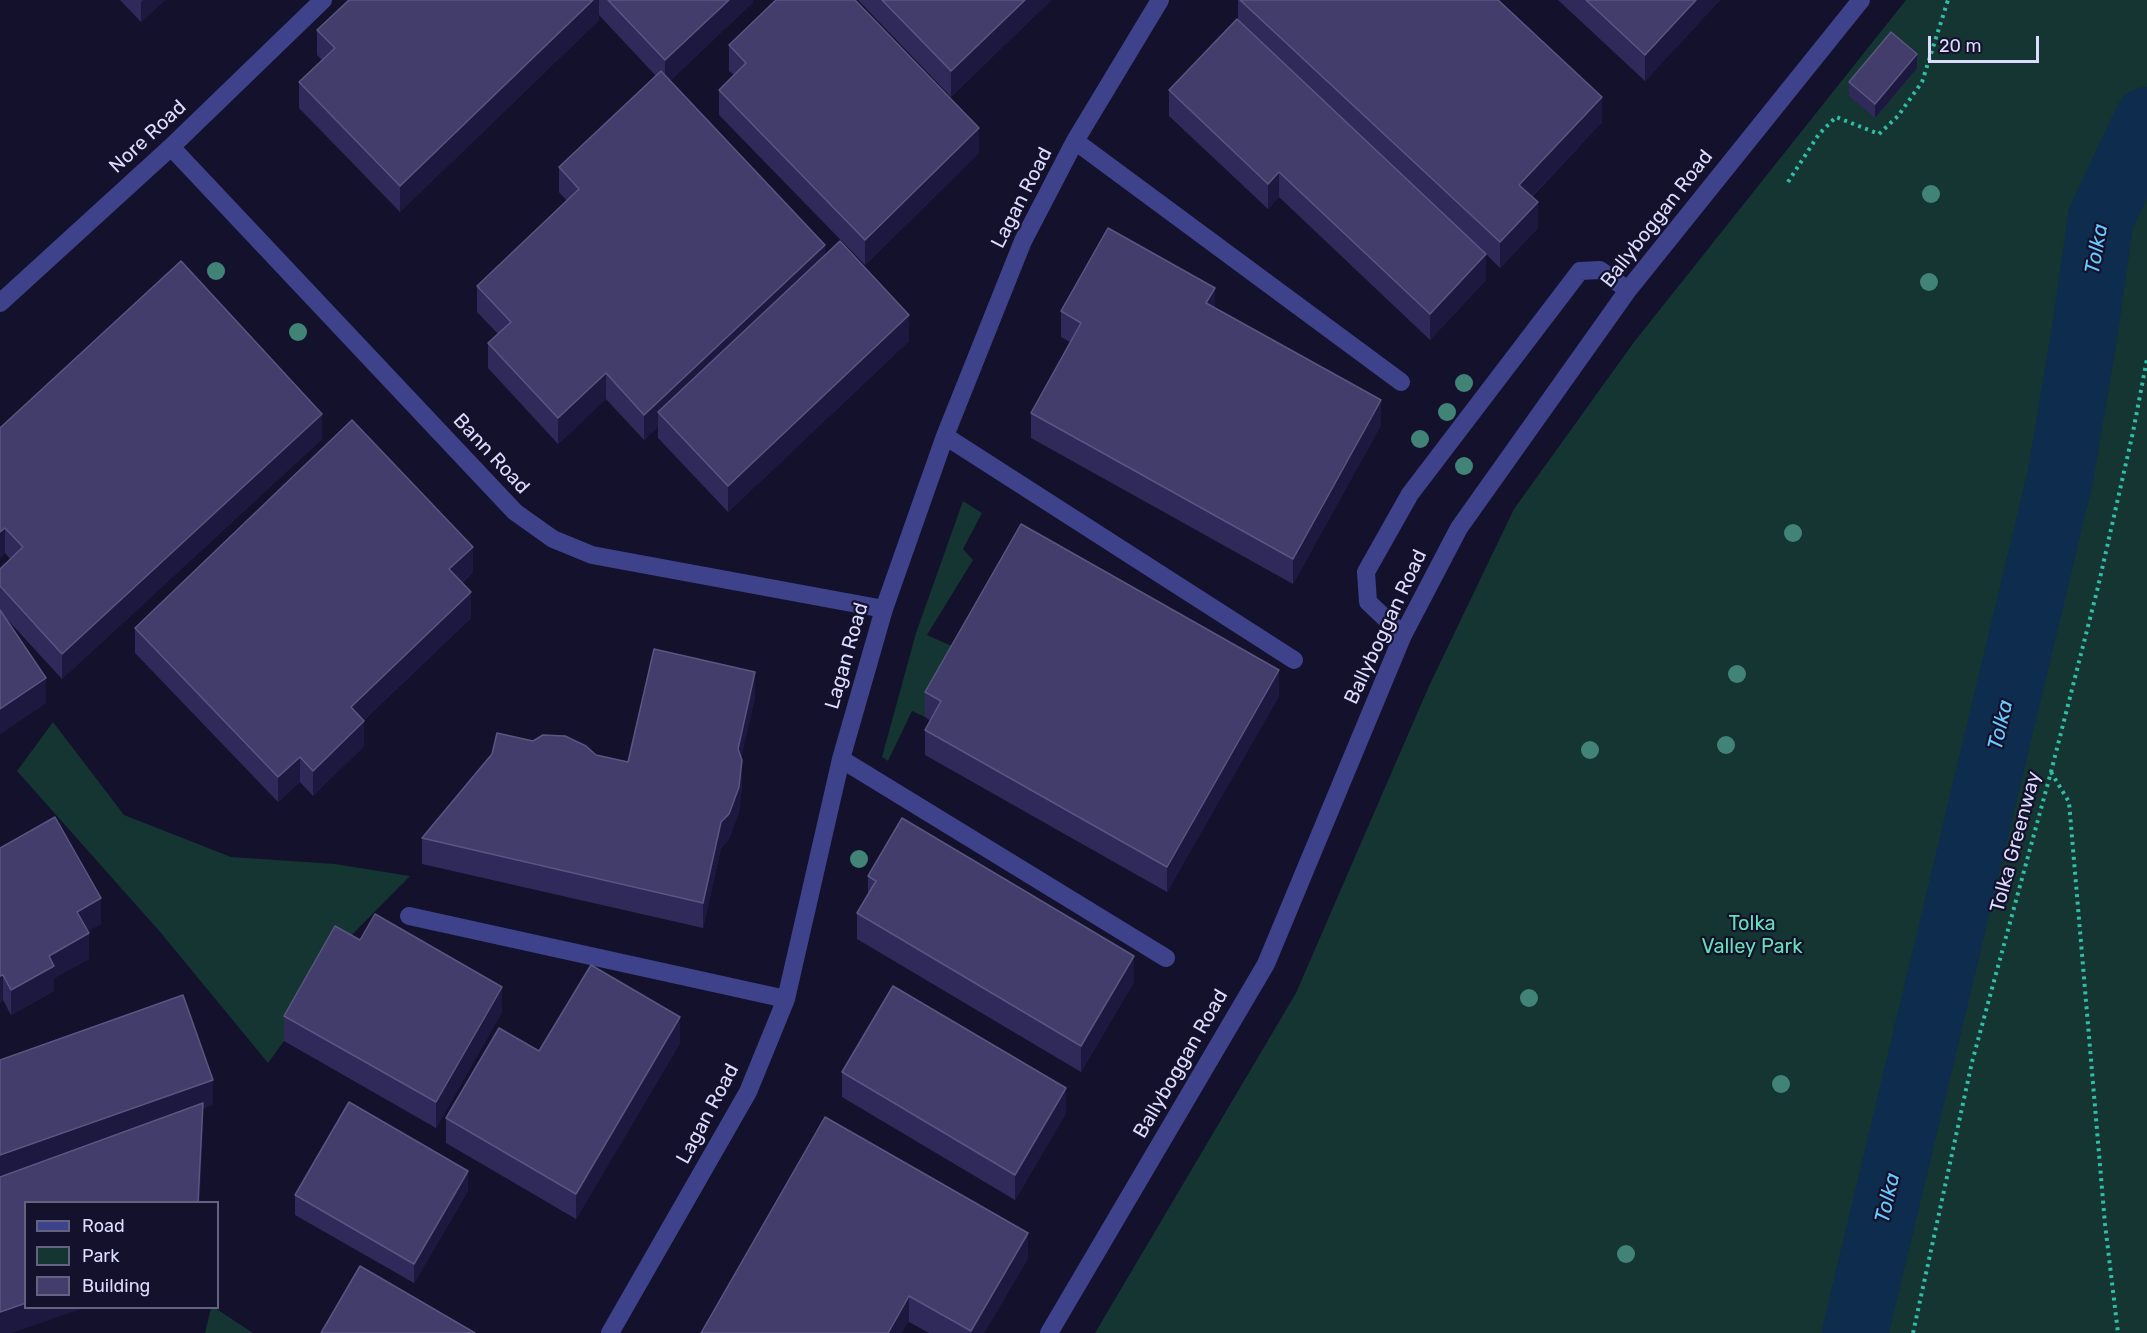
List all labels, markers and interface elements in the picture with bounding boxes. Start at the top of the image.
scale bar [1931,24,2042,62]
text: 20 m [1939,35,1981,57]
street label: Nore Road [105,95,191,179]
street label: Lagan Road [986,144,1058,252]
street label: Ballyboggan Road [1596,145,1718,293]
water label: Tolka [2080,222,2114,276]
street label: Bann Road [448,409,534,499]
street label: Ballyboggan Road [1340,546,1432,708]
street label: Lagan Road [820,600,874,712]
water label: Tolka [1983,698,2019,752]
street label: Tolka Greenway [1986,769,2046,915]
park label: Tolka Valley Park [1701,912,1803,959]
street label: Ballyboggan Road [1129,985,1233,1143]
street label: Lagan Road [672,1060,744,1168]
water label: Tolka [1870,1171,1906,1225]
legend [24,1201,219,1309]
text: Road [82,1215,125,1237]
text: Park [82,1245,119,1267]
text: Building [82,1275,150,1297]

